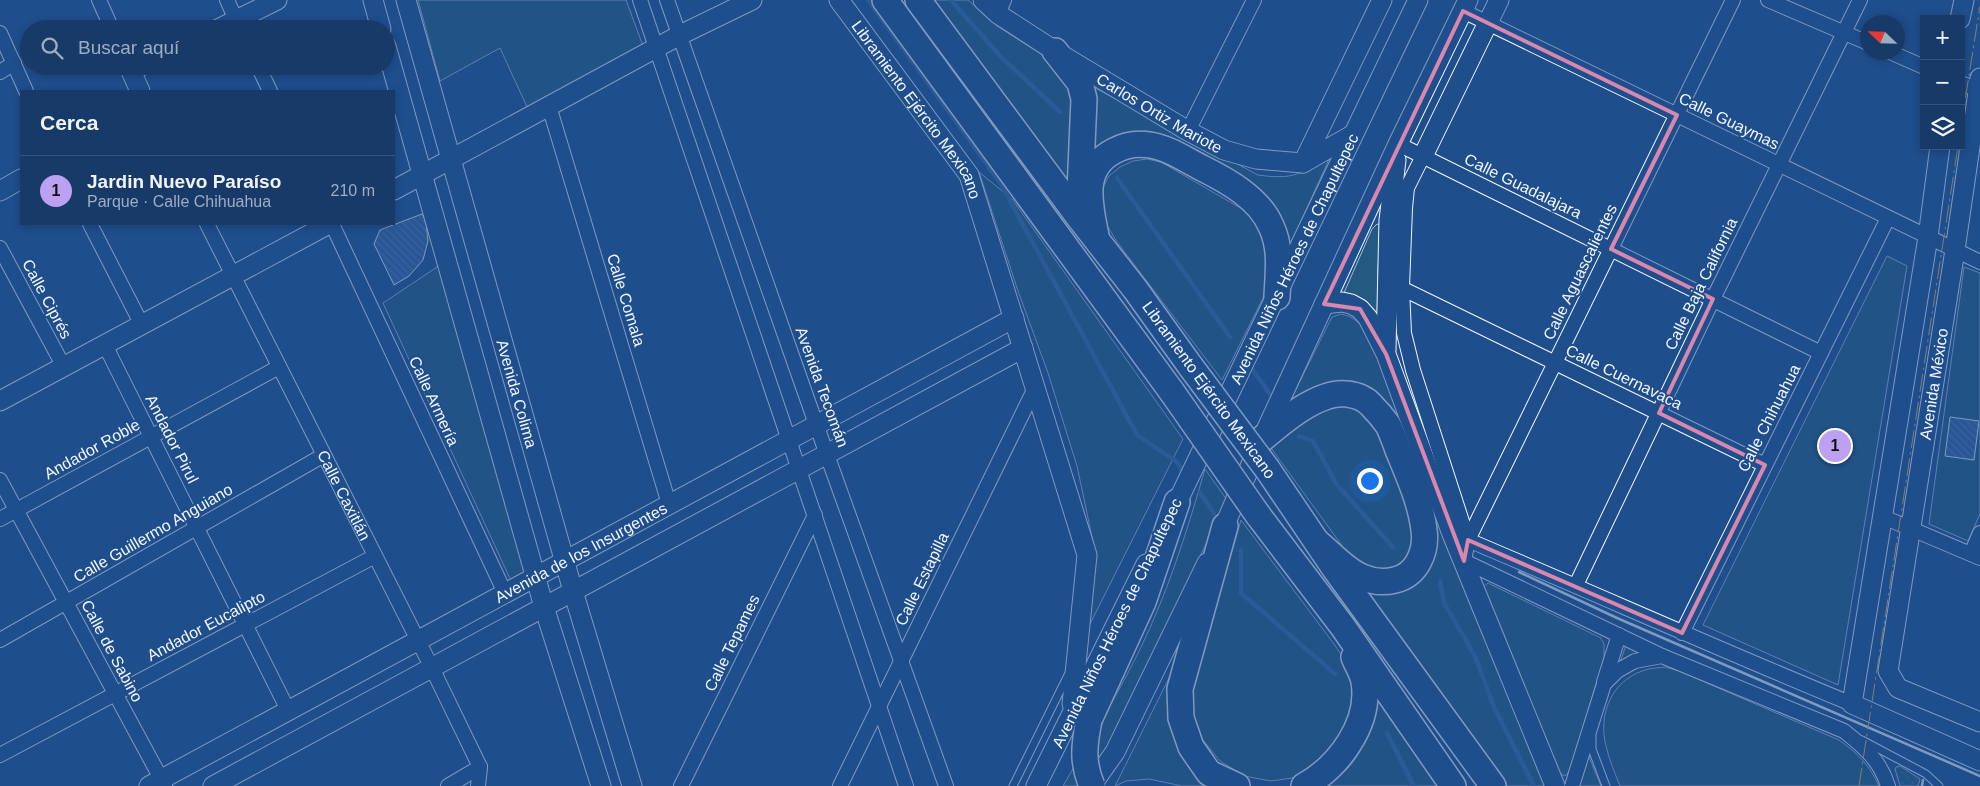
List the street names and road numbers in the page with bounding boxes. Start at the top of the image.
street label: Libramiento Ejército Mexicano [849,17,984,201]
street label: Carlos Ortiz Mariote [1094,70,1225,156]
street label: Calle Guaymas [1676,89,1782,153]
street label: Avenida Niños Héroes de Chapultepec [1227,131,1361,387]
street label: Calle Guadalajara [1462,150,1584,222]
street label: Calle Aguascalientes [1540,202,1620,342]
street label: Calle Baja California [1662,215,1740,353]
street label: Calle Comala [604,252,648,348]
street label: Calle Ciprés [19,257,75,341]
street label: Libramiento Ejército Mexicano [1139,298,1279,482]
street label: Avenida Tecomán [792,325,852,449]
street label: Avenida México [1917,327,1951,441]
street label: Avenida Colima [494,337,541,450]
street label: Calle Cuernavaca [1563,341,1685,413]
street label: Calle Armería [406,353,462,449]
street label: Calle Chihuahua [1735,361,1803,475]
street label: Andador Pirul [142,392,202,486]
street label: Andador Roble [41,416,143,482]
street label: Calle Caxitlán [315,447,374,543]
street label: Calle Guillermo Anguiano [71,480,236,585]
street label: Avenida Niños Héroes de Chapultepec [1049,495,1185,751]
street label: Avenida de los Insurgentes [492,499,670,606]
street label: Calle Estapilla [892,530,952,628]
street label: Andador Eucalipto [144,588,268,664]
street label: Calle Tepames [701,592,763,694]
street label: Calle de Sabino [78,597,146,705]

